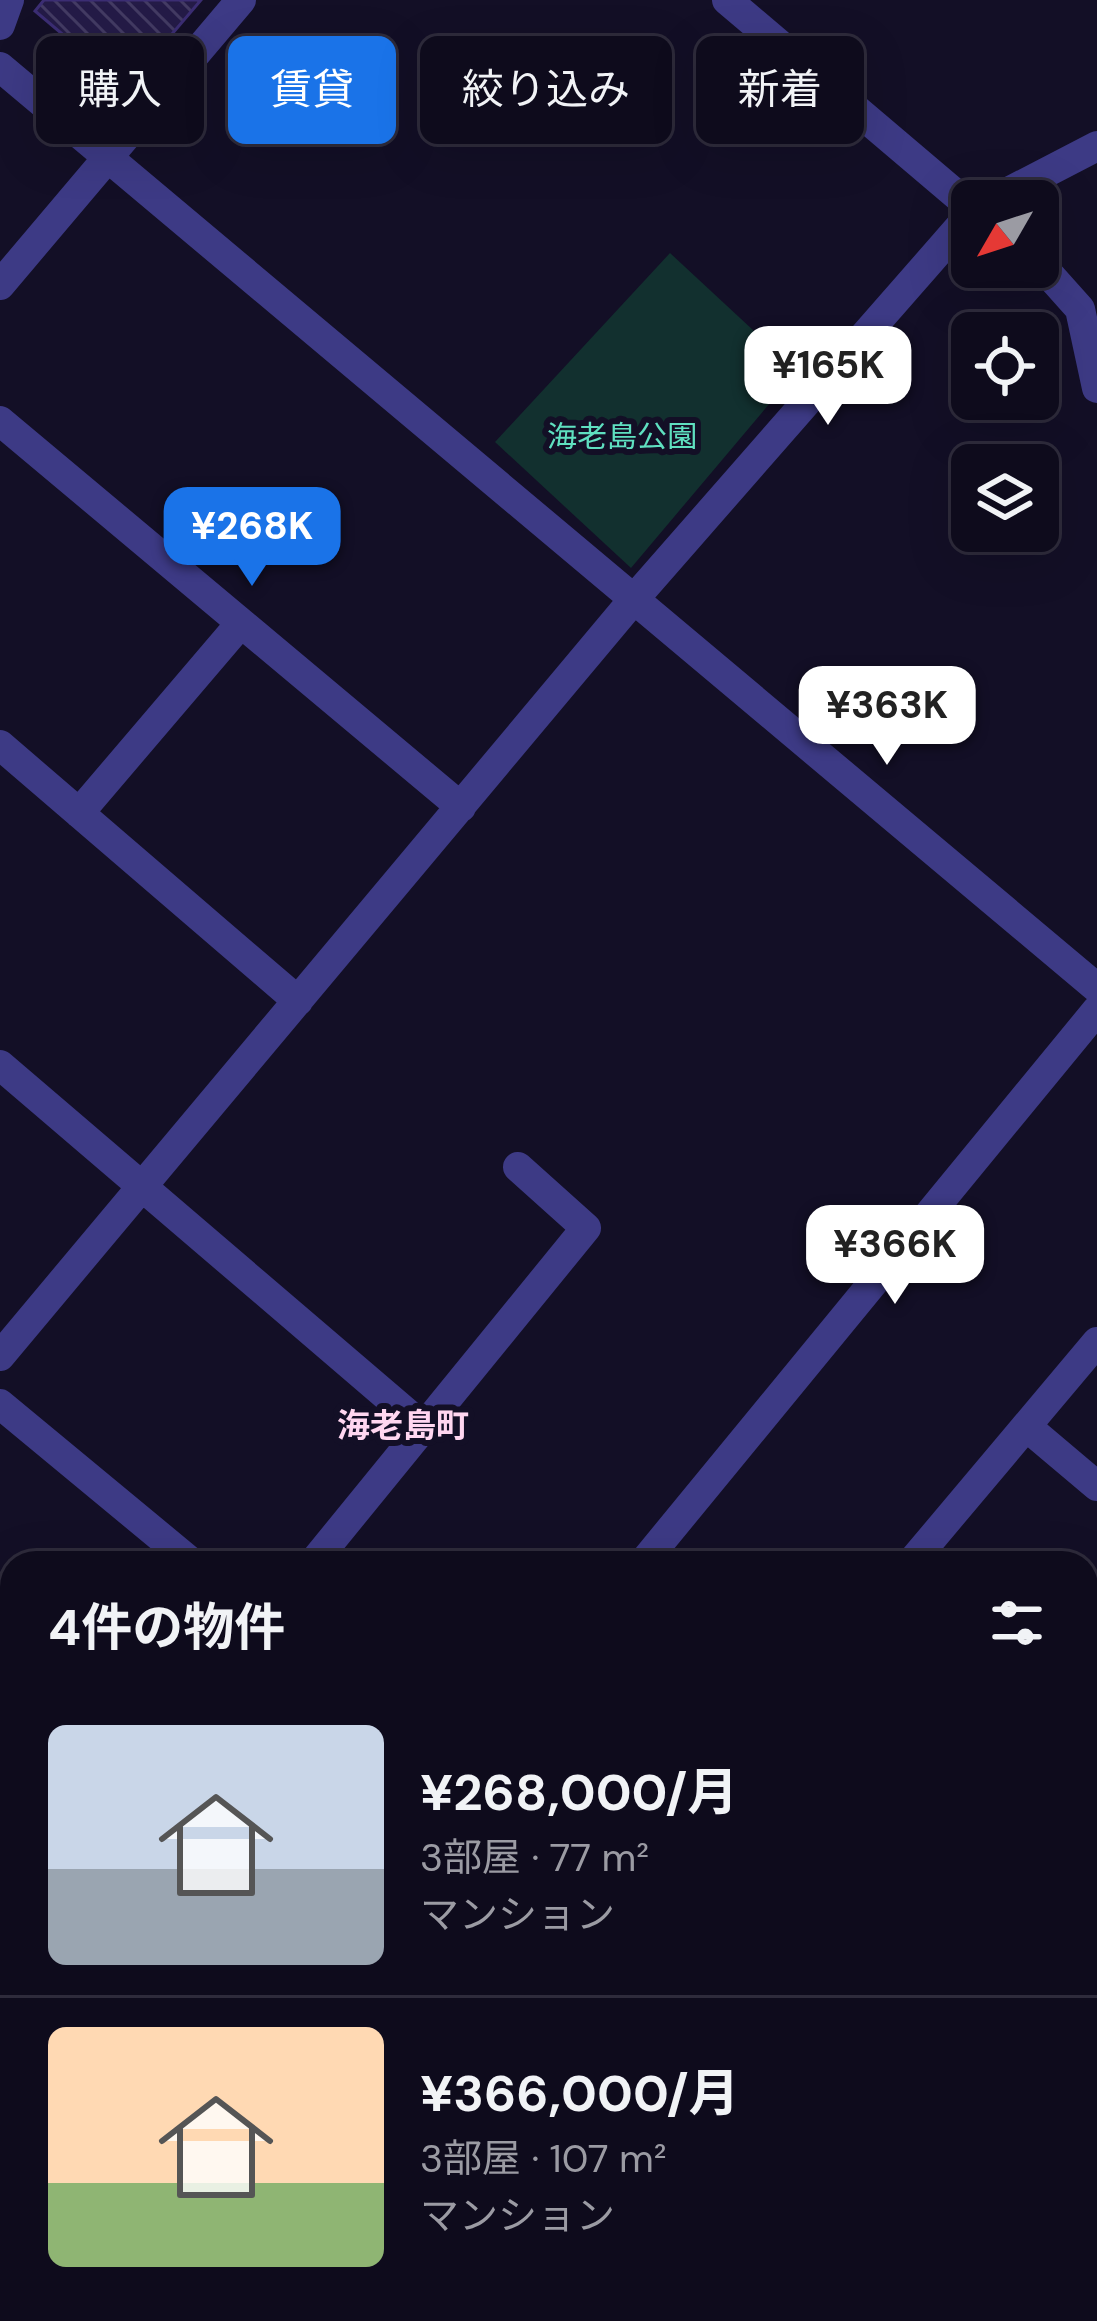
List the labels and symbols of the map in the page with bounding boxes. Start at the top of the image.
north arrow [951,180,1059,288]
pin: ¥165K [744,326,912,428]
park label: 海老島公園 [547,417,697,456]
pin: ¥268K [168,487,336,589]
pin: ¥363K [803,666,971,768]
pin: ¥366K [811,1205,979,1307]
district label: 海老島町 [337,1404,469,1447]

